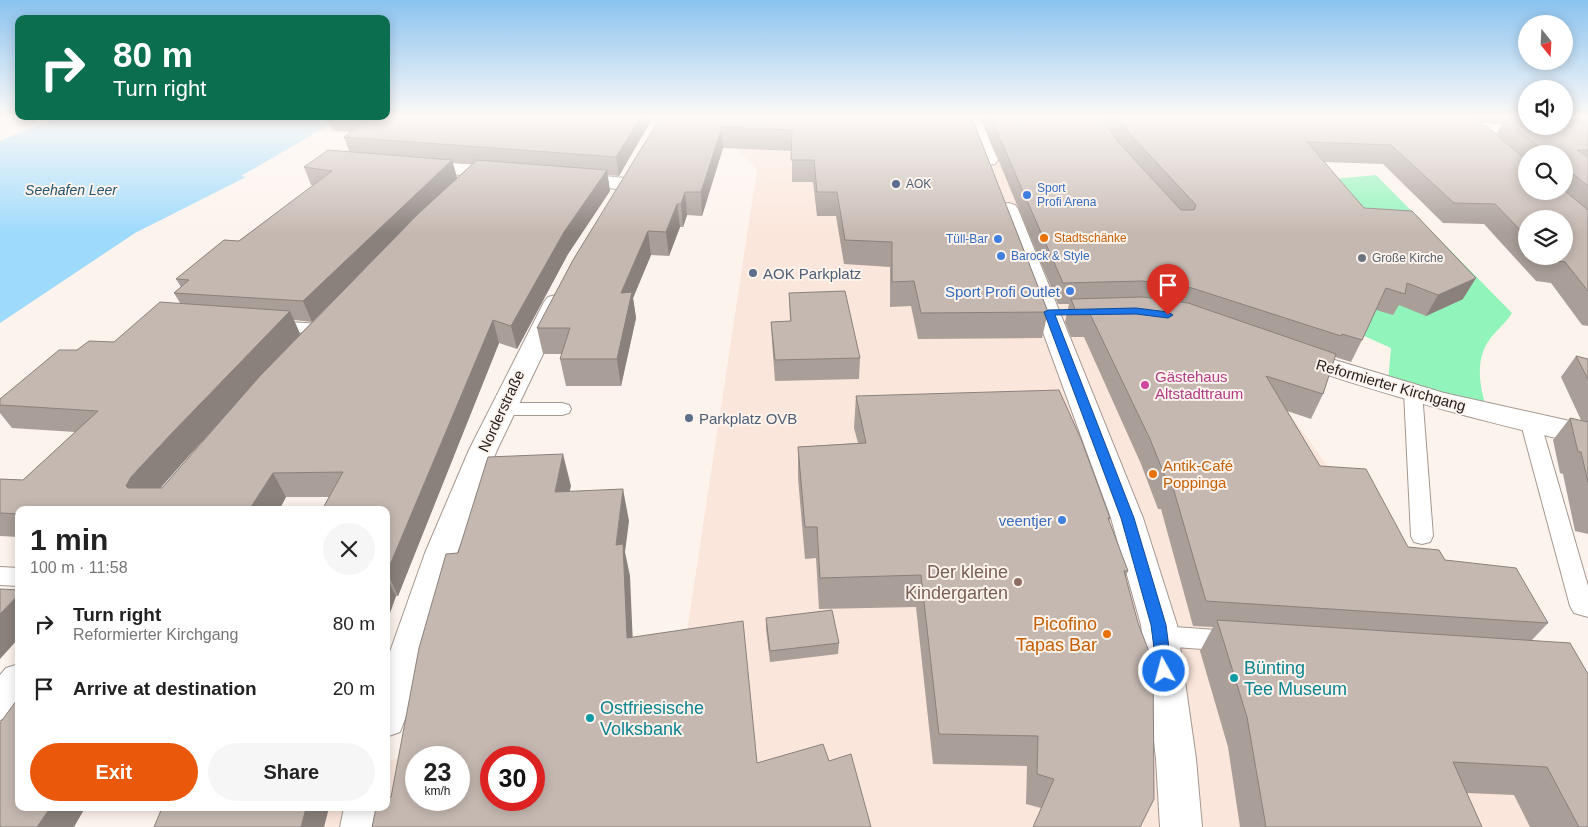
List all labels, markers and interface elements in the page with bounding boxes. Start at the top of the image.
north arrow [1518,15,1572,70]
map controls [1518,15,1573,265]
icon: right [30,35,95,100]
text: 80 m [113,35,193,74]
text: Turn right [113,76,206,101]
button: sound [1518,80,1573,135]
button: search [1518,145,1573,200]
place label: AOK [906,177,931,191]
marker: AOK [890,178,902,190]
place label: Sport Profi Arena [1037,181,1097,209]
water label: Seehafen Leer [25,182,118,198]
marker: Sport Profi Arena [1021,189,1033,201]
button: layers [1518,210,1573,265]
place label: Stadtschänke [1054,231,1127,245]
place label: Tüll-Bar [946,232,988,246]
marker: Stadtschänke [1038,232,1050,244]
marker: Tüll-Bar [992,233,1004,245]
place label: Barock & Style [1011,249,1090,263]
marker: Barock & Style [995,250,1007,262]
place label: Große Kirche [1372,251,1444,265]
marker: Große Kirche [1356,252,1368,264]
pin [1147,264,1189,315]
place label: AOK Parkplatz [763,265,861,282]
marker: AOK Parkplatz [747,267,759,279]
icon: arrive [1154,271,1182,299]
place label: Sport Profi Outlet [945,283,1061,300]
marker: Sport Profi Outlet [1064,285,1076,297]
street label: Reformierter Kirchgang [1314,355,1468,415]
street label: Norderstraße [475,367,527,455]
place label: Gästehaus Altstadttraum [1155,368,1243,402]
marker: Gästehaus Altstadttraum [1139,379,1151,391]
place label: Parkplatz OVB [699,410,797,427]
marker: Parkplatz OVB [683,412,695,424]
place label: Antik-Café Poppinga [1163,457,1233,491]
marker: Antik-Café Poppinga [1147,468,1159,480]
place label: veentjer [999,512,1052,529]
marker: veentjer [1056,514,1068,526]
text: 1 min [30,523,108,556]
button: close [323,523,375,575]
text: 100 m · 11:58 [30,559,128,576]
place label: Der kleine Kindergarten [905,562,1008,603]
marker: Der kleine Kindergarten [1012,576,1024,588]
text: Turn right [73,604,161,625]
icon: right [30,610,58,638]
text: 80 m [333,613,375,634]
place label: Picofino Tapas Bar [1016,614,1097,655]
text: Reformierter Kirchgang [73,626,238,643]
marker: Picofino Tapas Bar [1101,628,1113,640]
position arrow [1137,644,1189,696]
place label: Bünting Tee Museum [1244,658,1347,699]
marker: Bünting Tee Museum [1228,672,1240,684]
icon: arrive [30,675,58,703]
text: Arrive at destination [73,678,257,699]
text: 20 m [333,678,375,699]
place label: Ostfriesische Volksbank [600,698,704,739]
marker: Ostfriesische Volksbank [584,712,596,724]
button: Exit [30,743,198,801]
button: Share [208,743,375,801]
speed limit sign: 30 [480,746,545,811]
text: 23 [424,758,451,786]
text: km/h [424,784,451,798]

